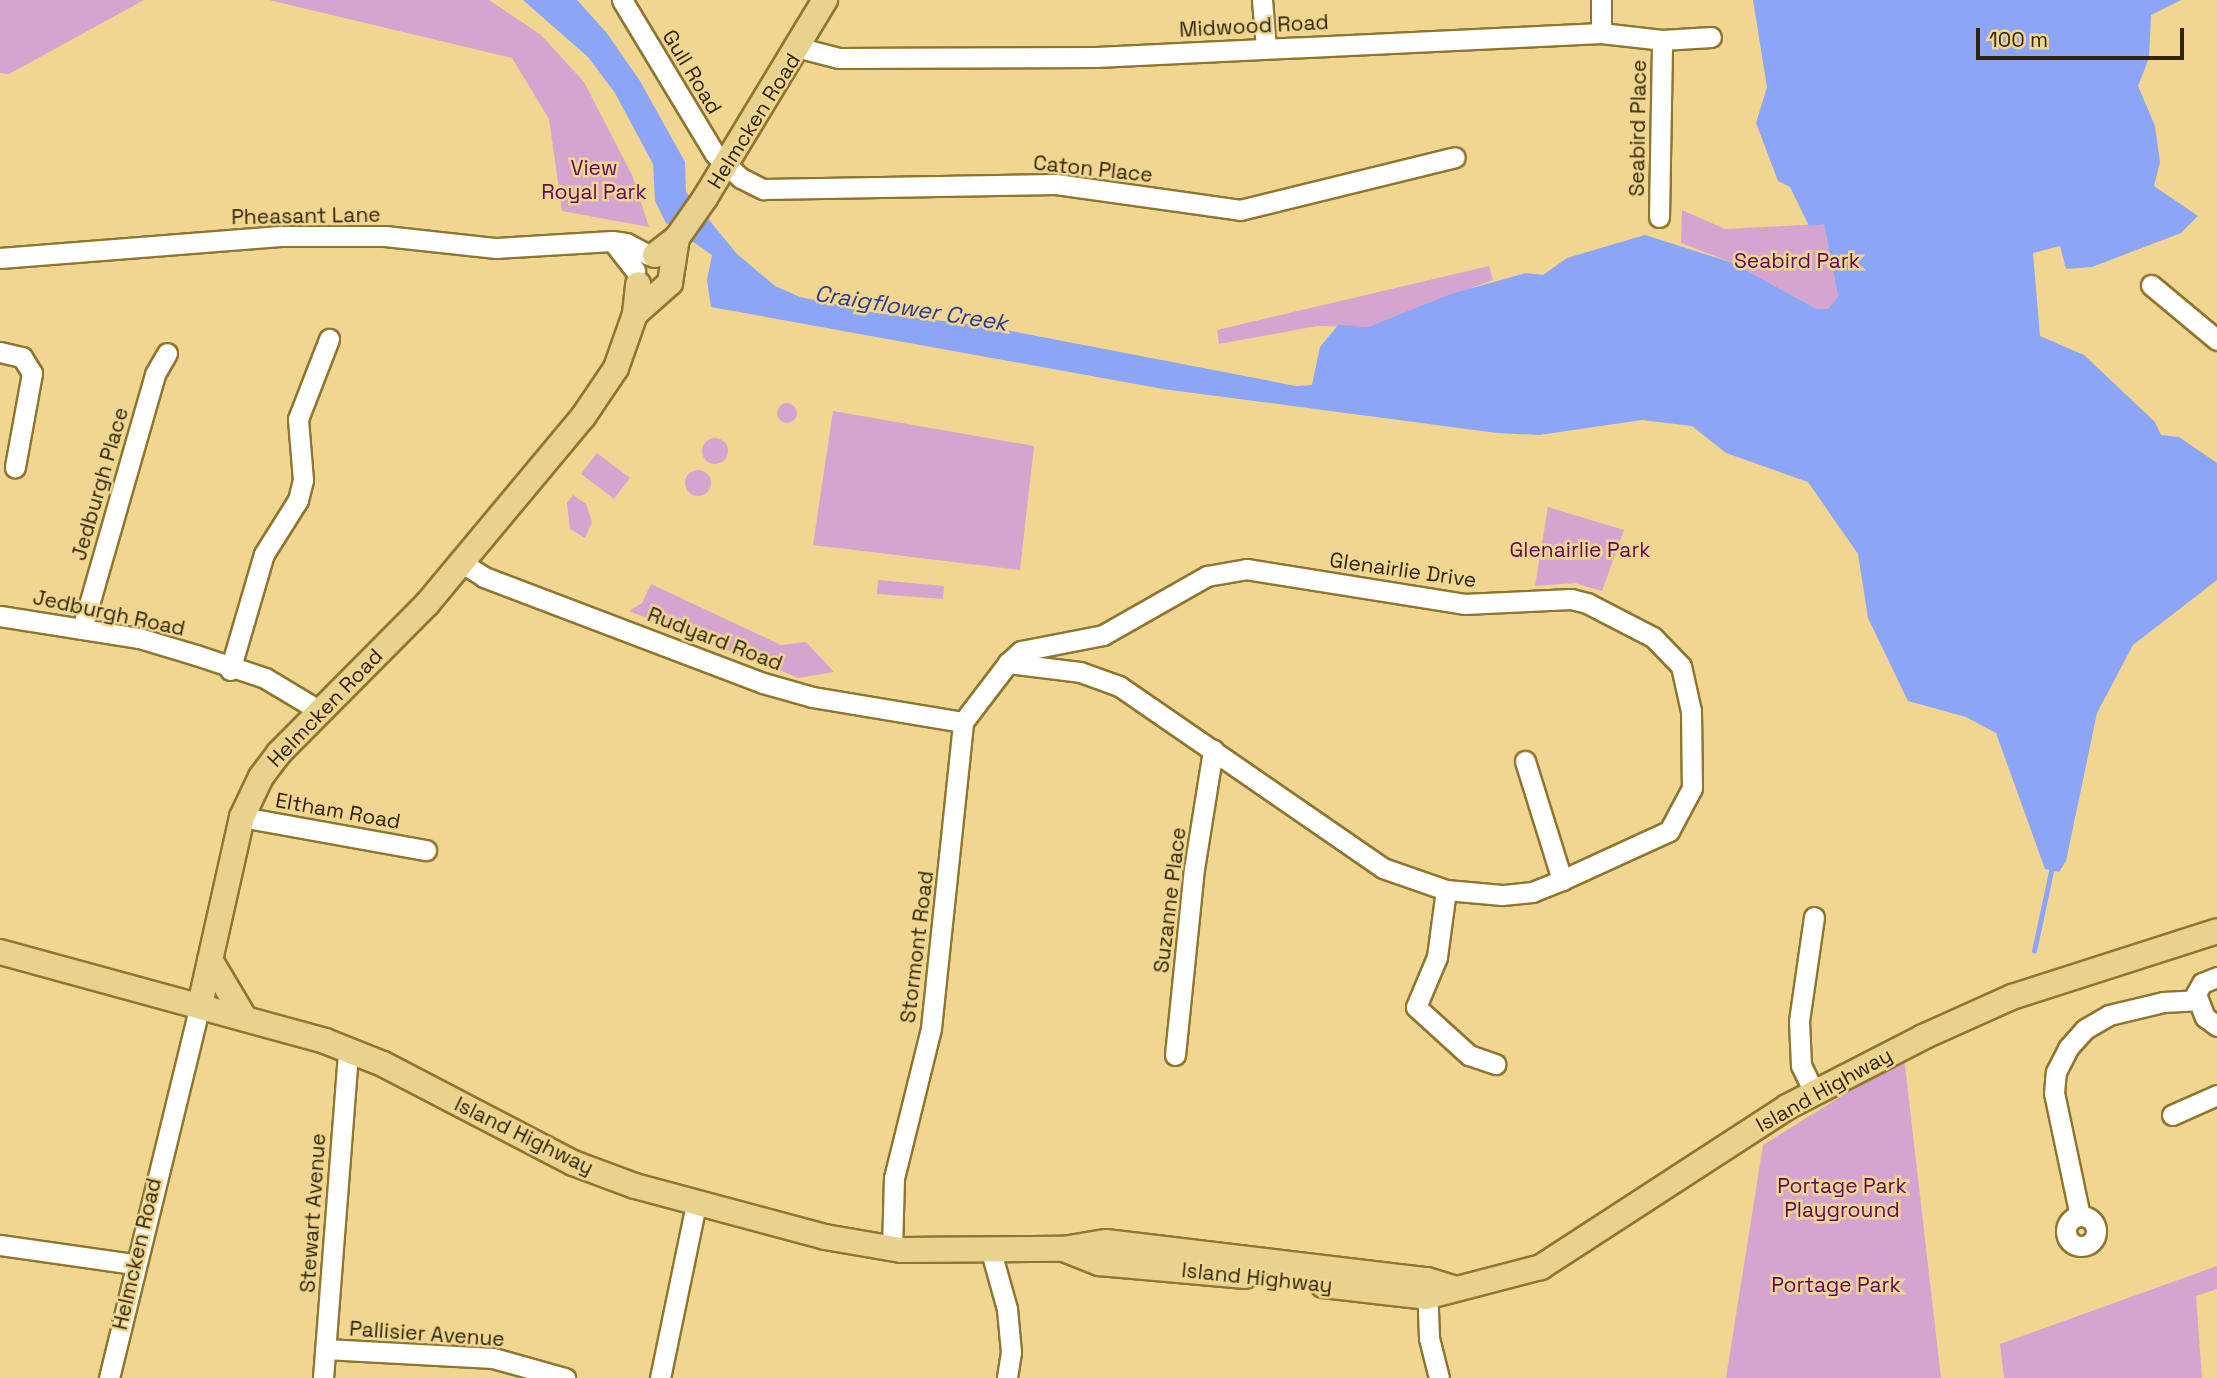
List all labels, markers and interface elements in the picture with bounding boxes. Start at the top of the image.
street label: Midwood Road [1179,9,1329,43]
scale bar [1979,14,2187,58]
street label: Gull Road [657,25,727,119]
text: 100 m [1989,26,2048,53]
street label: Helmcken Road [702,49,806,193]
street label: Seabird Place [1624,59,1652,197]
street label: Caton Place [1032,150,1154,188]
park label: View Royal Park [541,155,647,205]
street label: Pheasant Lane [231,202,381,230]
park label: Seabird Park [1734,248,1860,274]
water label: Craigflower Creek [813,279,1009,337]
street label: Jedburgh Place [66,405,134,563]
park label: Glenairlie Park [1509,537,1651,563]
street label: Glenairlie Drive [1328,547,1478,593]
street label: Jedburgh Road [31,585,187,641]
street label: Rudyard Road [644,602,786,676]
street label: Helmcken Road [262,644,388,772]
street label: Eltham Road [273,788,403,834]
street label: Suzanne Place [1149,826,1191,974]
street label: Stormont Road [895,869,939,1025]
street label: Island Highway [1752,1042,1896,1138]
street label: Island Highway [450,1091,598,1181]
street label: Stewart Avenue [295,1132,331,1294]
park label: Portage Park Playground [1777,1173,1907,1223]
street label: Helmcken Road [107,1176,167,1332]
street label: Island Highway [1180,1258,1334,1298]
park label: Portage Park [1771,1272,1901,1298]
street label: Pallisier Avenue [348,1316,506,1352]

